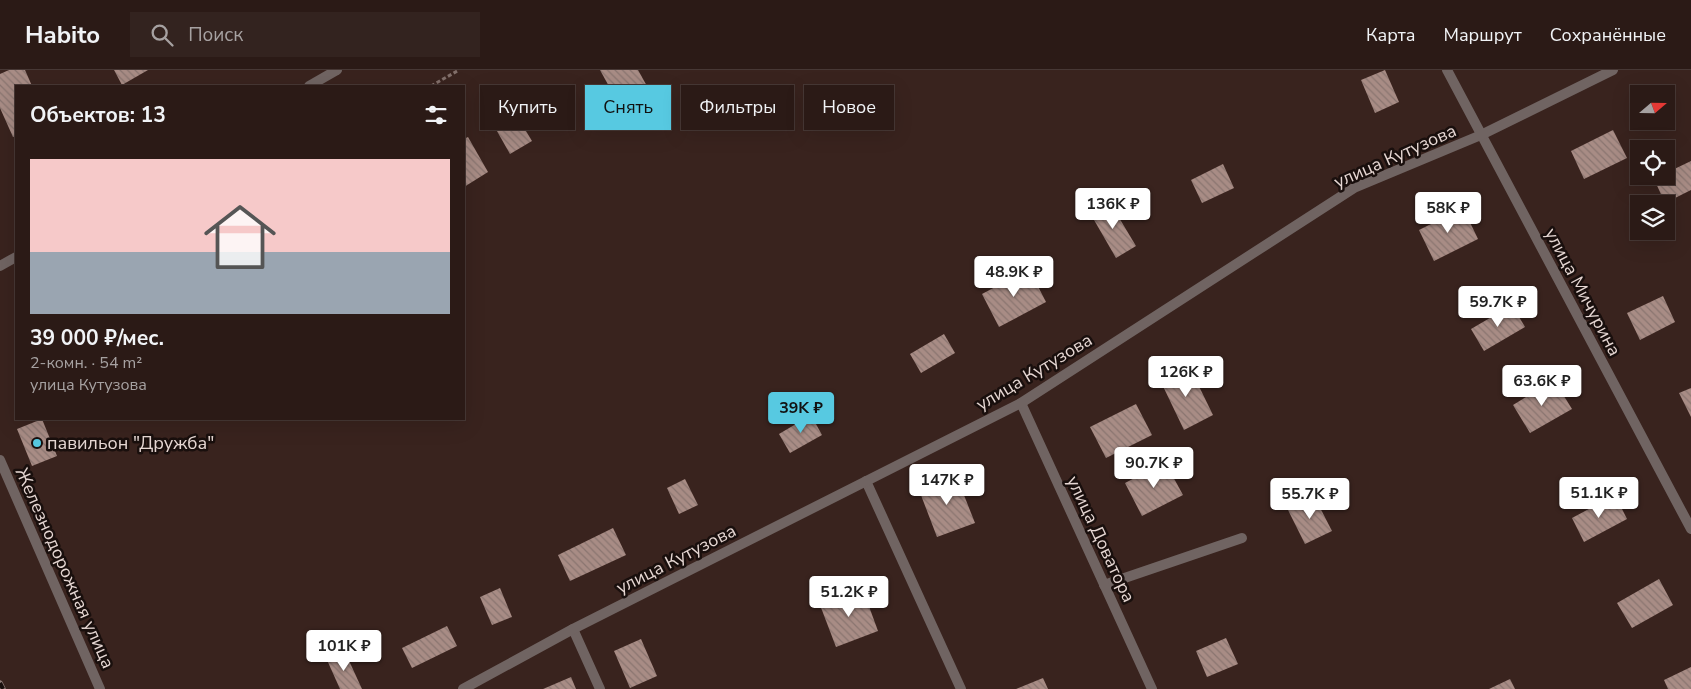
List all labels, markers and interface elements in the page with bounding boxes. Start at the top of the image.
search box [130,12,480,57]
text: Habito [25,19,100,51]
icon: search [148,21,176,49]
text: Поиск [188,22,243,48]
text: Карта [1366,23,1416,47]
text: Маршрут [1444,23,1522,47]
text: Сохранённые [1550,23,1666,47]
chip: Купить [480,85,575,130]
chip: Снять [585,85,671,130]
chip: Фильтры [681,85,794,130]
chip: Новое [804,85,894,130]
north arrow [1630,85,1675,130]
map controls [1630,85,1675,240]
text: Объектов: 13 [30,101,166,129]
icon: filters [422,101,450,129]
street label: улица Кутузова [1330,118,1460,194]
button: locate [1630,140,1675,185]
pin: 136K ₽ [1072,188,1154,230]
pin: 58K ₽ [1413,191,1483,234]
icon: home [195,192,285,282]
text: 136K ₽ [1086,193,1140,215]
button: layers [1630,195,1675,240]
text: 58K ₽ [1426,197,1470,219]
street label: улица Мичурина [1539,224,1627,360]
pin: 48.9K ₽ [968,256,1060,298]
text: 48.9K ₽ [985,261,1043,283]
pin: 59.7K ₽ [1452,286,1544,328]
text: 59.7K ₽ [1469,291,1527,313]
text: 39 000 ₽/мес. [30,324,164,352]
street label: улица Кутузова [971,328,1097,416]
text: 2-комн. · 54 m² [30,352,142,374]
pin: 126K ₽ [1145,356,1227,398]
text: 126K ₽ [1159,361,1213,383]
pin: 63.6K ₽ [1496,364,1588,407]
text: 63.6K ₽ [1513,370,1571,392]
text: улица Кутузова [30,374,147,396]
pin: 39K ₽ [766,392,836,434]
text: 39K ₽ [779,397,823,419]
place label: павильон "Дружба" [47,431,214,455]
marker: павильон "Дружба" [31,437,43,449]
pin: 90.7K ₽ [1108,446,1200,489]
text: 90.7K ₽ [1125,452,1183,474]
street label: Железнодорожная улица [10,464,120,672]
pin: 147K ₽ [906,464,988,506]
text: 147K ₽ [920,469,974,491]
street label: улица Доватора [1061,472,1141,606]
pin: 51.1K ₽ [1553,476,1645,519]
pin: 55.7K ₽ [1264,478,1356,520]
text: 51.1K ₽ [1570,482,1628,504]
text: 55.7K ₽ [1281,483,1339,505]
street label: улица Кутузова [612,518,740,600]
pin: 51.2K ₽ [803,576,895,618]
text: 51.2K ₽ [820,581,878,603]
pin: 101K ₽ [303,630,385,672]
text: 101K ₽ [317,635,371,657]

